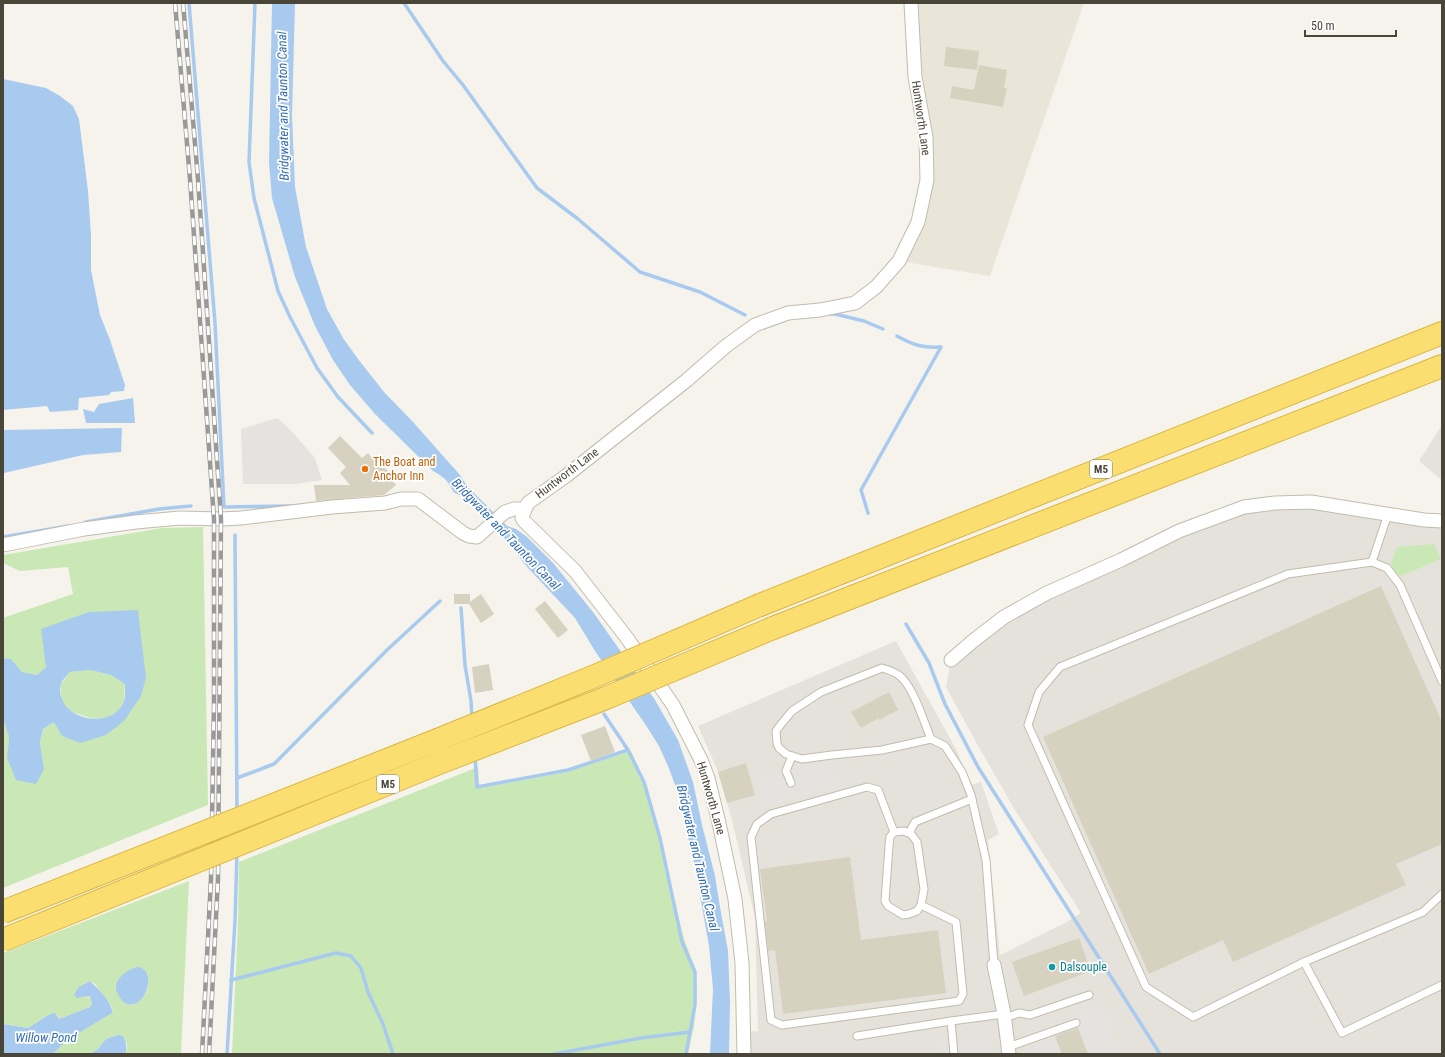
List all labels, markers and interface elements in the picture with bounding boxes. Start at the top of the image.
scale bar [1305,12,1396,38]
text: 50 m [1311,19,1335,33]
water label: Bridgwater and Taunton Canal [274,30,292,181]
street label: Huntworth Lane [909,80,933,157]
street label: Huntworth Lane [533,445,602,501]
place label: The Boat and Anchor Inn [373,455,436,483]
road number: M5 [1090,460,1112,478]
marker: The Boat and Anchor Inn [360,464,370,474]
water label: Bridgwater and Taunton Canal [449,475,564,594]
street label: Huntworth Lane [694,760,728,837]
road number: M5 [377,775,399,793]
water label: Bridgwater and Taunton Canal [674,784,722,933]
place label: Dalsouple [1060,960,1107,974]
marker: Dalsouple [1047,962,1057,972]
water label: Willow Pond [15,1030,77,1045]

